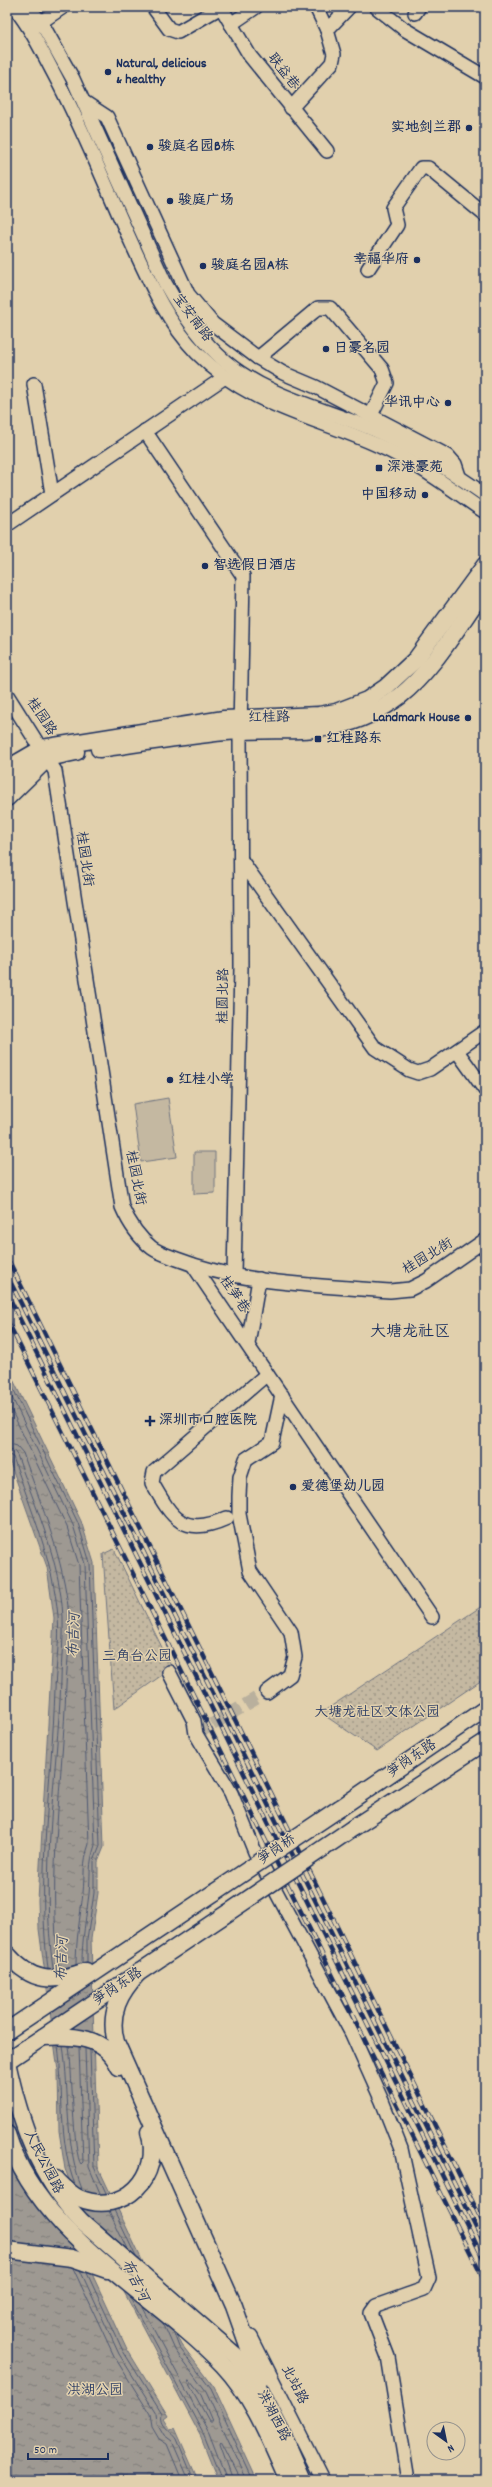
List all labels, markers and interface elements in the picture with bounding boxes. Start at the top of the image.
street label: 联益巷 [262,49,304,95]
place label: Natural, delicious & healthy [116,54,207,90]
marker: Natural, delicious & healthy [103,67,113,77]
place label: 实地剑兰郡 [391,118,461,138]
marker: 实地剑兰郡 [464,123,474,133]
place label: 骏庭名园B栋 [158,137,235,157]
marker: 骏庭名园B栋 [145,142,155,152]
place label: 骏庭广场 [178,191,234,211]
marker: 骏庭广场 [165,196,175,206]
place label: 幸福华府 [353,250,409,270]
marker: 幸福华府 [412,255,422,265]
place label: 骏庭名园A栋 [211,256,289,276]
marker: 骏庭名园A栋 [198,261,208,271]
street label: 宝安南路 [167,290,217,346]
place label: 日豪名园 [334,339,390,359]
marker: 日豪名园 [321,344,331,354]
place label: 华讯中心 [384,393,440,413]
marker: 华讯中心 [443,398,453,408]
place label: 深港豪苑 [387,458,443,478]
marker: 深港豪苑 [374,463,384,473]
place label: 中国移动 [361,485,417,505]
marker: 中国移动 [420,490,430,500]
place label: 智选假日酒店 [213,556,297,576]
marker: 智选假日酒店 [200,561,210,571]
street label: 桂园路 [21,694,61,740]
street label: 红桂路 [248,708,290,728]
place label: Landmark House [373,708,460,728]
marker: Landmark House [463,713,473,723]
place label: 红桂路东 [326,729,382,749]
marker: 红桂路东 [313,734,323,744]
street label: 桂园北街 [70,830,98,888]
street label: 桂圆北路 [214,968,234,1024]
place label: 红桂小学 [178,1070,234,1090]
marker: 红桂小学 [165,1075,175,1085]
street label: 桂园北街 [120,1149,150,1207]
street label: 桂园北街 [399,1234,457,1280]
street label: 桂笋巷 [214,1272,255,1319]
district label: 大塘龙社区 [370,1321,450,1344]
place label: 深圳市口腔医院 [159,1411,257,1431]
marker: 深圳市口腔医院 [144,1415,156,1427]
place label: 爱德堡幼儿园 [301,1477,385,1497]
marker: 爱德堡幼儿园 [288,1482,298,1492]
water label: 布吉河 [63,1609,87,1658]
park label: 三角台公园 [102,1647,172,1667]
park label: 大塘龙社区文体公园 [314,1703,440,1723]
street label: 笋岗东路 [383,1735,441,1783]
street label: 笋岗桥 [254,1830,300,1870]
water label: 布吉河 [51,1933,75,1982]
street label: 笋岗东路 [89,1963,147,2011]
street label: 人民公园路 [18,2126,68,2198]
water label: 布吉河 [114,2256,155,2309]
street label: 北站路 [276,2362,312,2408]
park label: 洪湖公园 [67,2381,123,2401]
street label: 洪湖西路 [251,2387,295,2445]
north arrow [426,2421,466,2461]
scale bar [28,2435,108,2461]
text: N [443,2440,457,2456]
text: 50 m [34,2442,57,2459]

